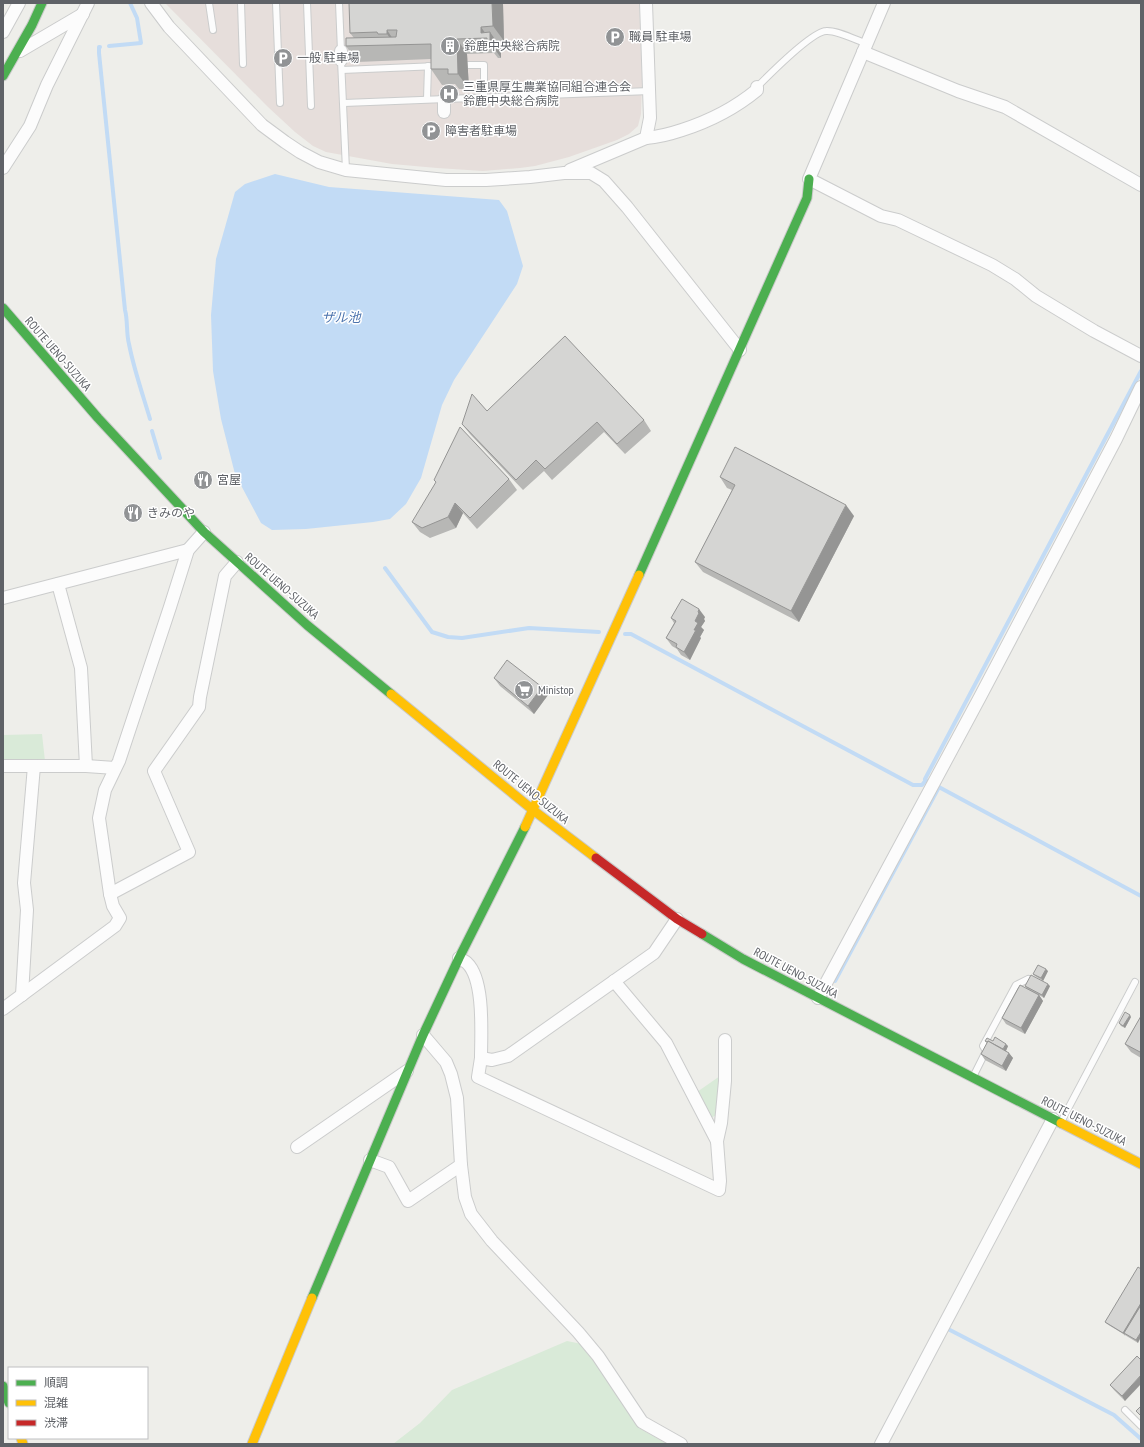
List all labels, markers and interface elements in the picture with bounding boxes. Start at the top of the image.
parking icon: 職員 駐車場 [604,26,626,48]
place label: 職員 駐車場 [629,29,692,44]
building icon: 鈴鹿中央総合病院 [439,35,461,57]
place label: 鈴鹿中央総合病院 [464,38,560,53]
parking icon: 一般 駐車場 [272,47,294,69]
place label: 一般 駐車場 [297,50,360,65]
place label: 三重県厚生農業協同組合連合会 鈴鹿中央総合病院 [463,79,631,108]
hospital icon: 三重県厚生農業協同組合連合会 鈴鹿中央総合病院 [438,83,460,105]
parking icon: 障害者駐車場 [420,120,442,142]
place label: 障害者駐車場 [445,123,517,138]
water label: ザル池 [321,309,362,326]
street label: ROUTE UENO-SUZUKA [22,313,95,394]
restaurant icon: 宮屋 [192,469,214,491]
place label: 宮屋 [217,472,241,487]
restaurant icon: きみのや [122,502,144,524]
place label: きみのや [147,505,195,520]
street label: ROUTE UENO-SUZUKA [242,549,323,622]
supermarket icon: Ministop [513,679,535,701]
place label: Ministop [538,682,574,697]
street label: ROUTE UENO-SUZUKA [490,756,573,827]
street label: ROUTE UENO-SUZUKA [751,944,841,1001]
street label: ROUTE UENO-SUZUKA [1039,1093,1130,1149]
legend [8,1367,148,1439]
text: 順調 [44,1375,68,1390]
text: 混雑 [44,1395,68,1410]
text: 渋滞 [44,1415,68,1430]

